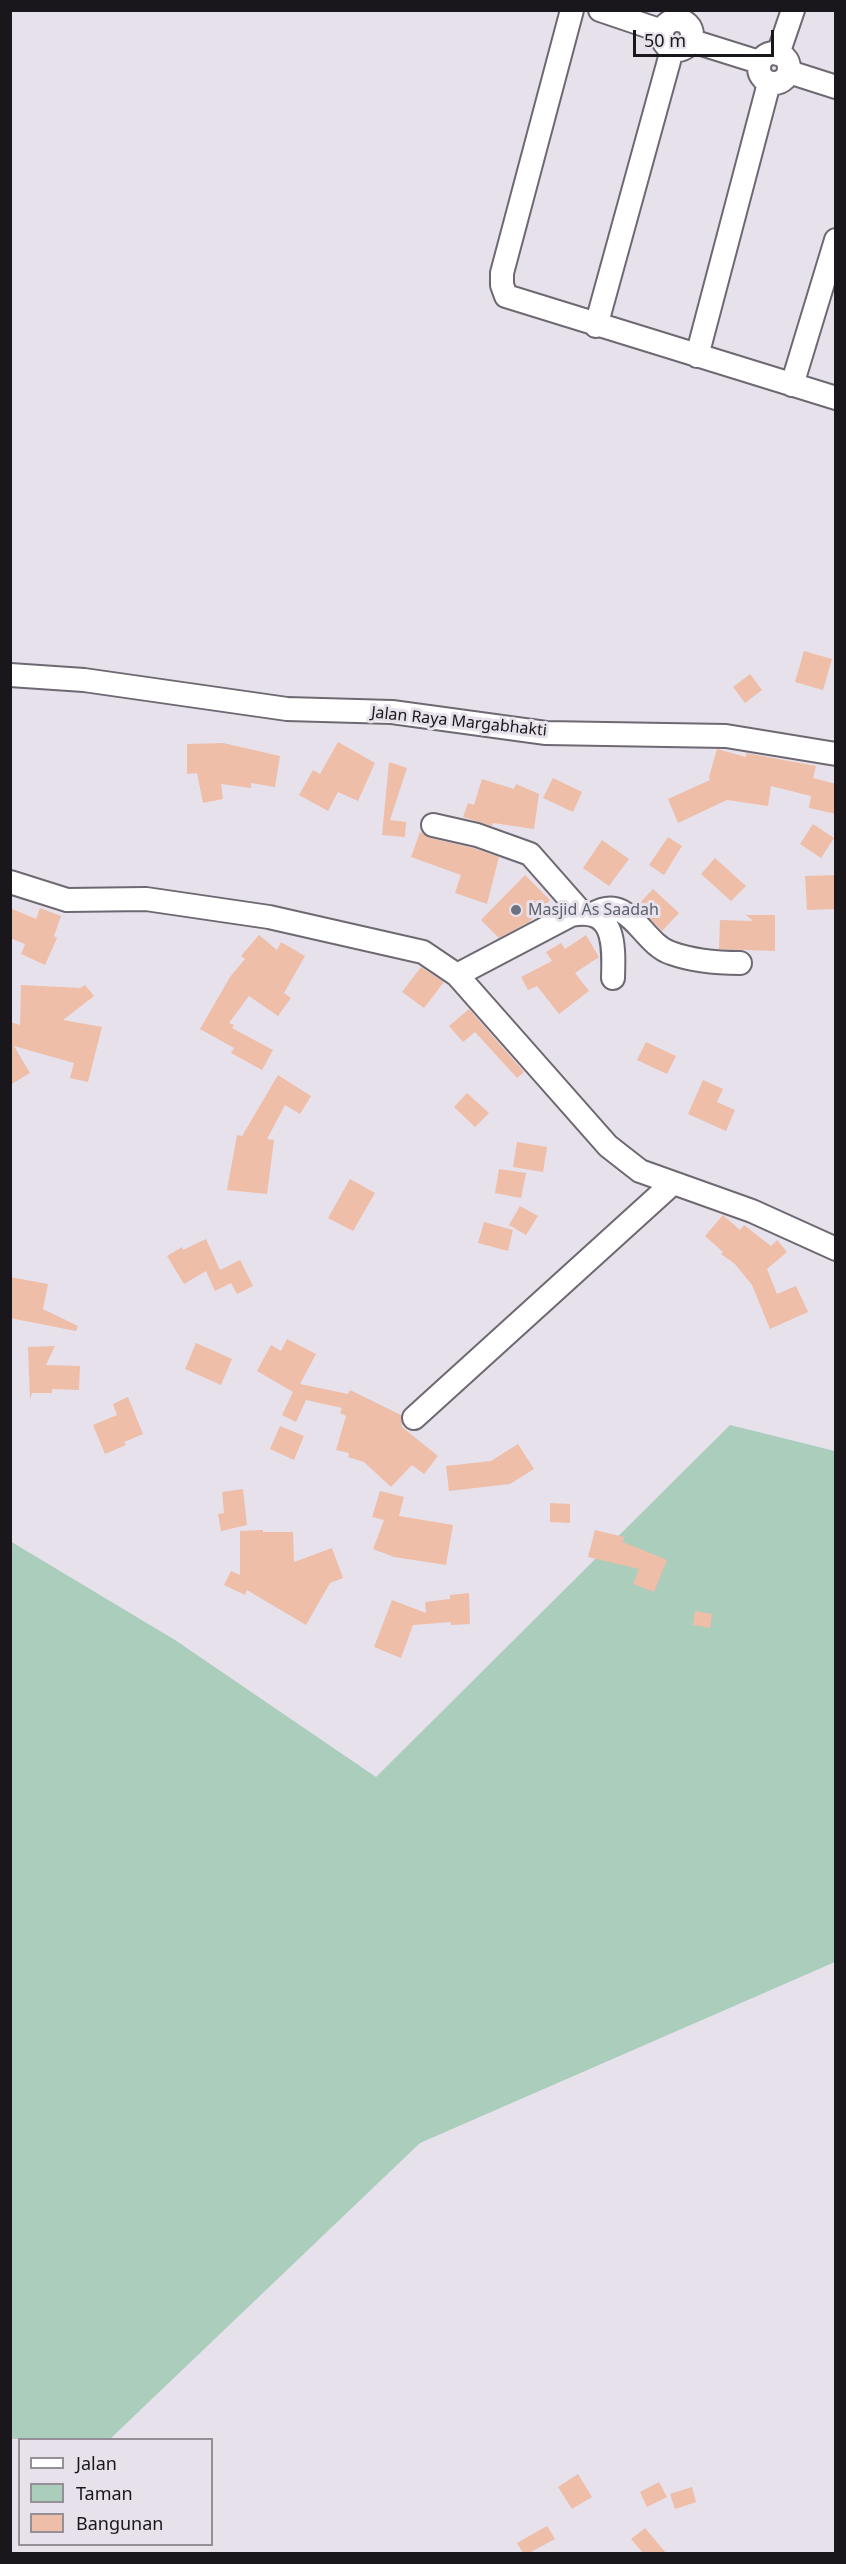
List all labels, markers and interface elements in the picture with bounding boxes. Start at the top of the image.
scale bar [636,18,777,56]
text: 50 m [644,28,686,52]
street label: Jalan Raya Margabhakti [370,703,548,741]
place label: Masjid As Saadah [528,900,659,920]
marker: Masjid As Saadah [509,903,523,917]
legend [18,2438,213,2546]
text: Jalan [76,2451,117,2475]
text: Taman [76,2481,133,2505]
text: Bangunan [76,2511,163,2535]

